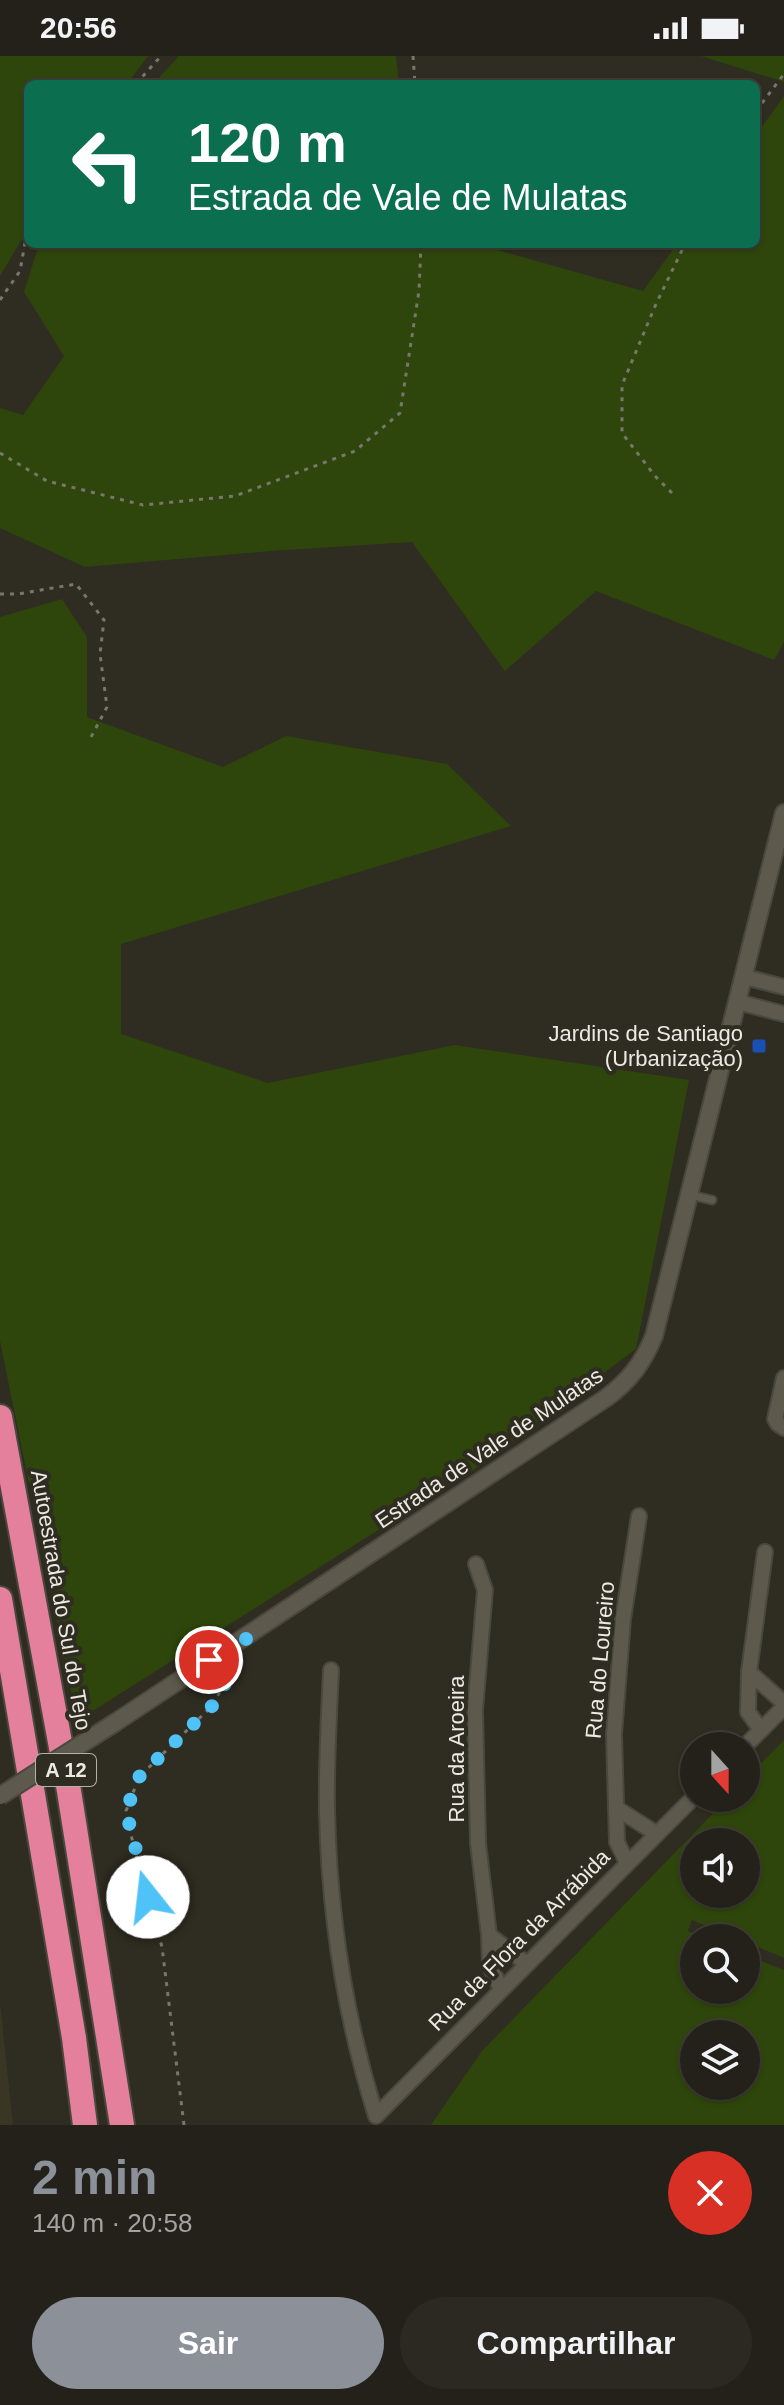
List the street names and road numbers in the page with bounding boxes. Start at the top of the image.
street label: Estrada de Vale de Mulatas [371,1363,607,1533]
street label: Autoestrada do Sul do Tejo [26,1468,96,1732]
street label: Rua do Loureiro [581,1580,619,1740]
street label: Rua da Aroeira [444,1675,469,1822]
road number: A 12 [36,1754,96,1786]
street label: Rua da Flora da Arrábida [423,1844,615,2036]

